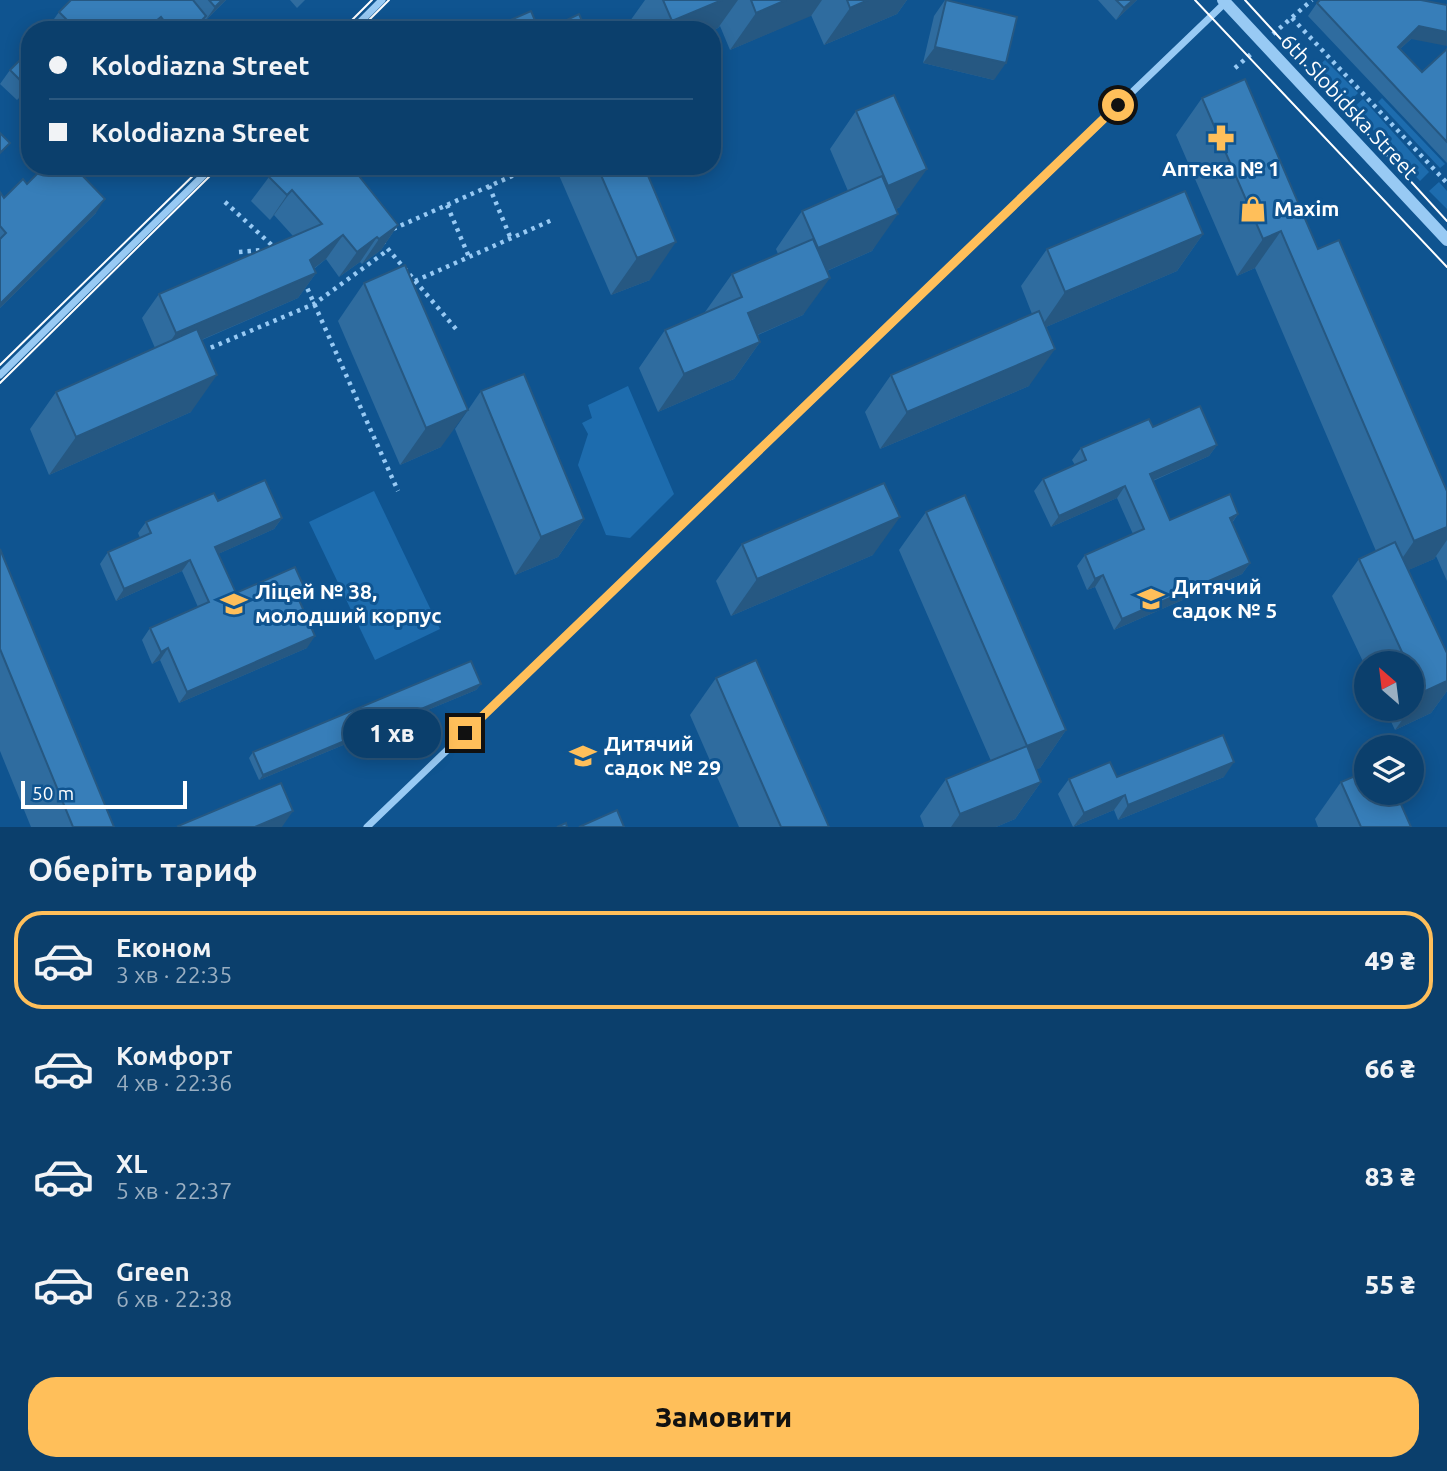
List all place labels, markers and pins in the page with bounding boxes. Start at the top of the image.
pharmacy icon: Аптека № 1 [1206,123,1236,153]
place label: Аптека № 1 [1162,156,1280,180]
shop icon: Maxim [1238,194,1268,224]
place label: Maxim [1274,196,1339,220]
place label: Дитячий садок № 5 [1172,574,1277,622]
place label: Ліцей № 38, молодший корпус [255,579,442,627]
school or university icon: Дитячий садок № 5 [1136,584,1166,614]
school or university icon: Ліцей № 38, молодший корпус [219,589,249,619]
place label: Дитячий садок № 29 [604,731,721,779]
school or university icon: Дитячий садок № 29 [568,741,598,771]

